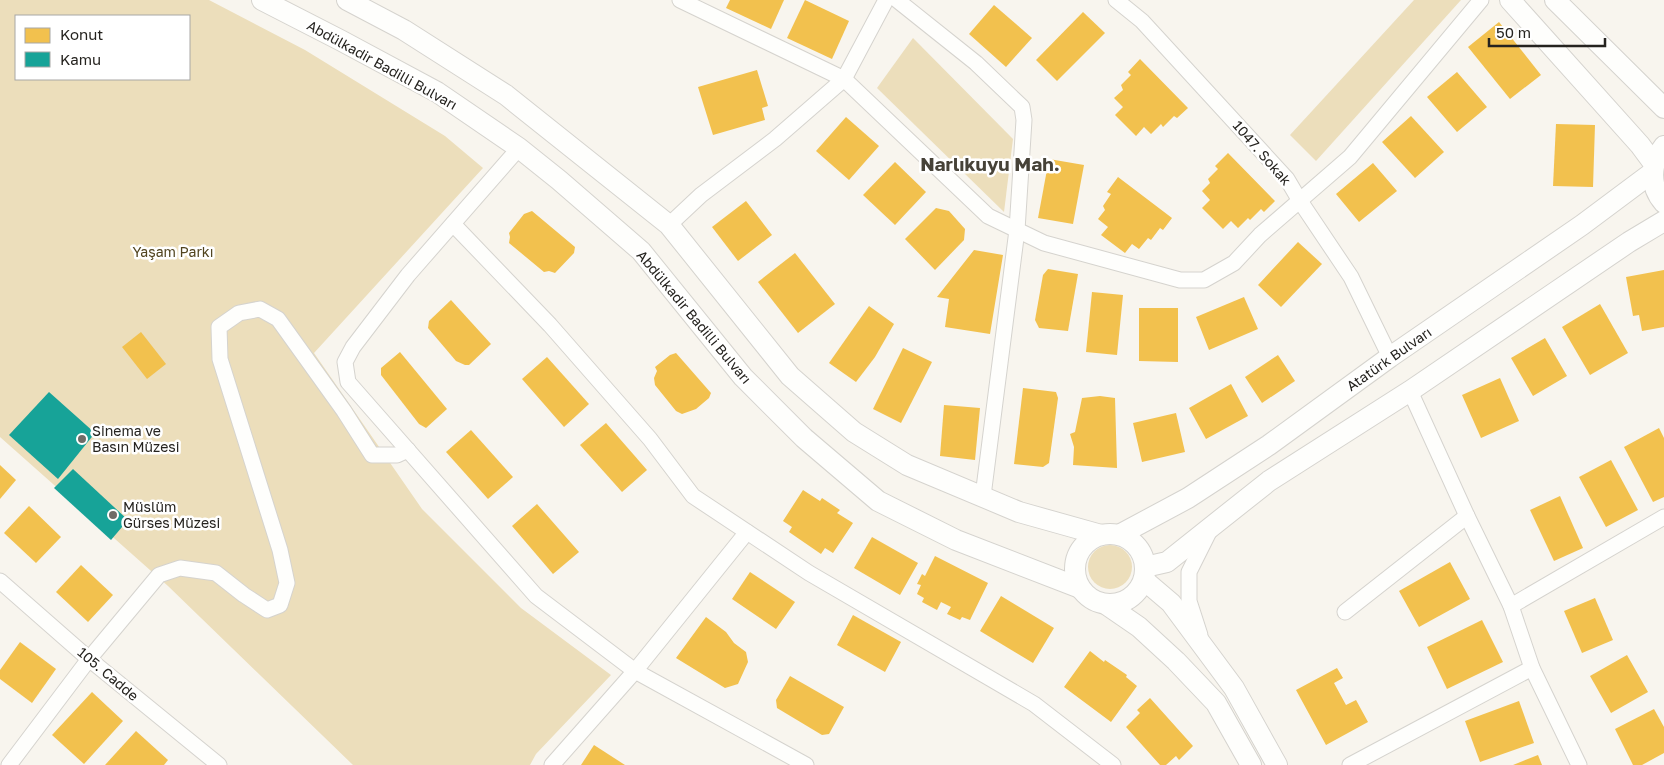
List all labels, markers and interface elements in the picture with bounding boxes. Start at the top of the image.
legend [15,15,190,80]
scale bar [1489,15,1605,47]
street label: Abdülkadir Badilli Bulvarı [304,16,460,113]
text: 50 m [1496,23,1531,41]
text: Konut [60,25,103,43]
text: Kamu [60,50,101,68]
street label: 1047. Sokak [1230,117,1295,189]
district label: Narlıkuyu Mah. [920,152,1060,175]
park label: Yaşam Parkı [132,243,214,260]
street label: Abdülkadir Badilli Bulvarı [634,246,755,387]
street label: Atatürk Bulvarı [1343,323,1434,394]
place label: Sinema ve Basın Müzesi [92,422,180,455]
marker: Sinema ve Basın Müzesi [76,433,88,445]
place label: Müslüm Gürses Müzesi [123,498,220,531]
marker: Müslüm Gürses Müzesi [107,509,119,521]
street label: 105. Cadde [74,643,142,704]

